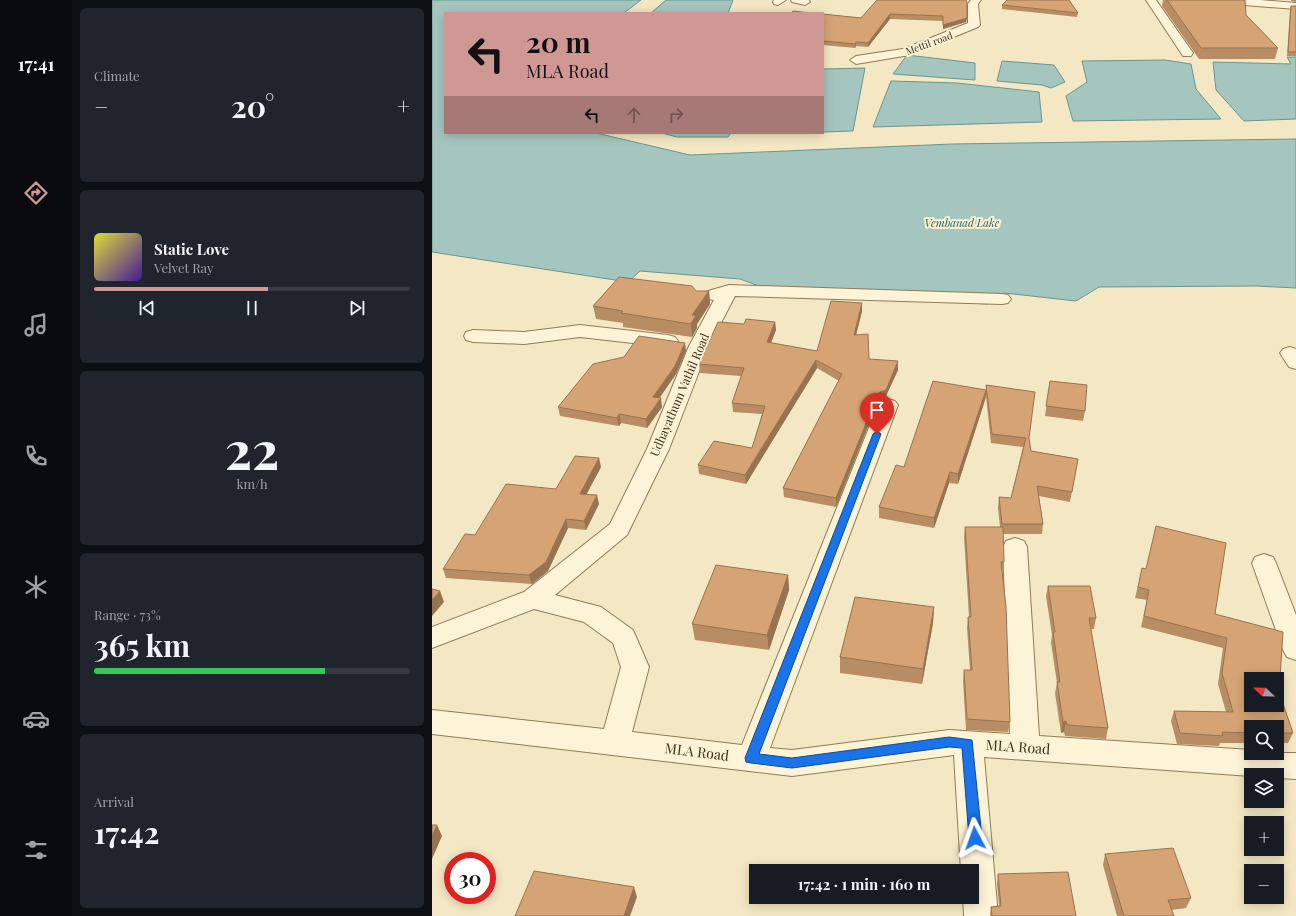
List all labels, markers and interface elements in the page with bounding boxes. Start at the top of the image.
text: 20 m [526,23,591,60]
icon: left [460,28,512,80]
street label: Mettil road [904,28,955,58]
text: 17:41 [18,52,54,76]
text: MLA Road [526,59,609,83]
text: Climate [94,67,140,84]
text: 20° [231,86,274,126]
text: − [94,91,108,121]
text: + [397,91,410,121]
icon: left [581,104,603,126]
icon: ahead [623,104,645,126]
icon: right [665,104,687,126]
icon: directions [22,179,50,207]
water label: Vembanad Lake [925,215,1000,230]
text: Static Love [154,239,229,259]
text: Velvet Ray [154,259,214,276]
icon: previous [136,297,158,319]
icon: pause [241,297,263,319]
icon: next [346,297,368,319]
icon: music [22,311,50,339]
street label: Udhayathum Vathil Road [646,330,712,459]
pin [860,393,894,434]
icon: arrive [866,399,888,421]
text: 22 [225,414,279,483]
icon: phone [22,442,50,470]
text: km/h [236,475,268,492]
icon: climate [22,573,50,601]
text: Range · 73% [94,606,161,623]
text: 365 km [94,625,190,665]
north arrow [1244,672,1284,712]
map controls [1244,672,1284,904]
icon: car [22,705,50,733]
button: search [1244,720,1284,760]
street label: MLA Road [985,735,1051,758]
street label: MLA Road [664,738,730,765]
button: layers [1244,768,1284,808]
text: Arrival [94,793,134,810]
text: 17:42 [94,812,159,852]
button: + [1244,816,1284,856]
position arrow [954,817,996,859]
icon: filters [22,836,50,864]
speed limit sign: 30 [444,852,496,904]
button: − [1244,864,1284,904]
text: 17:42 · 1 min · 160 m [798,874,930,894]

